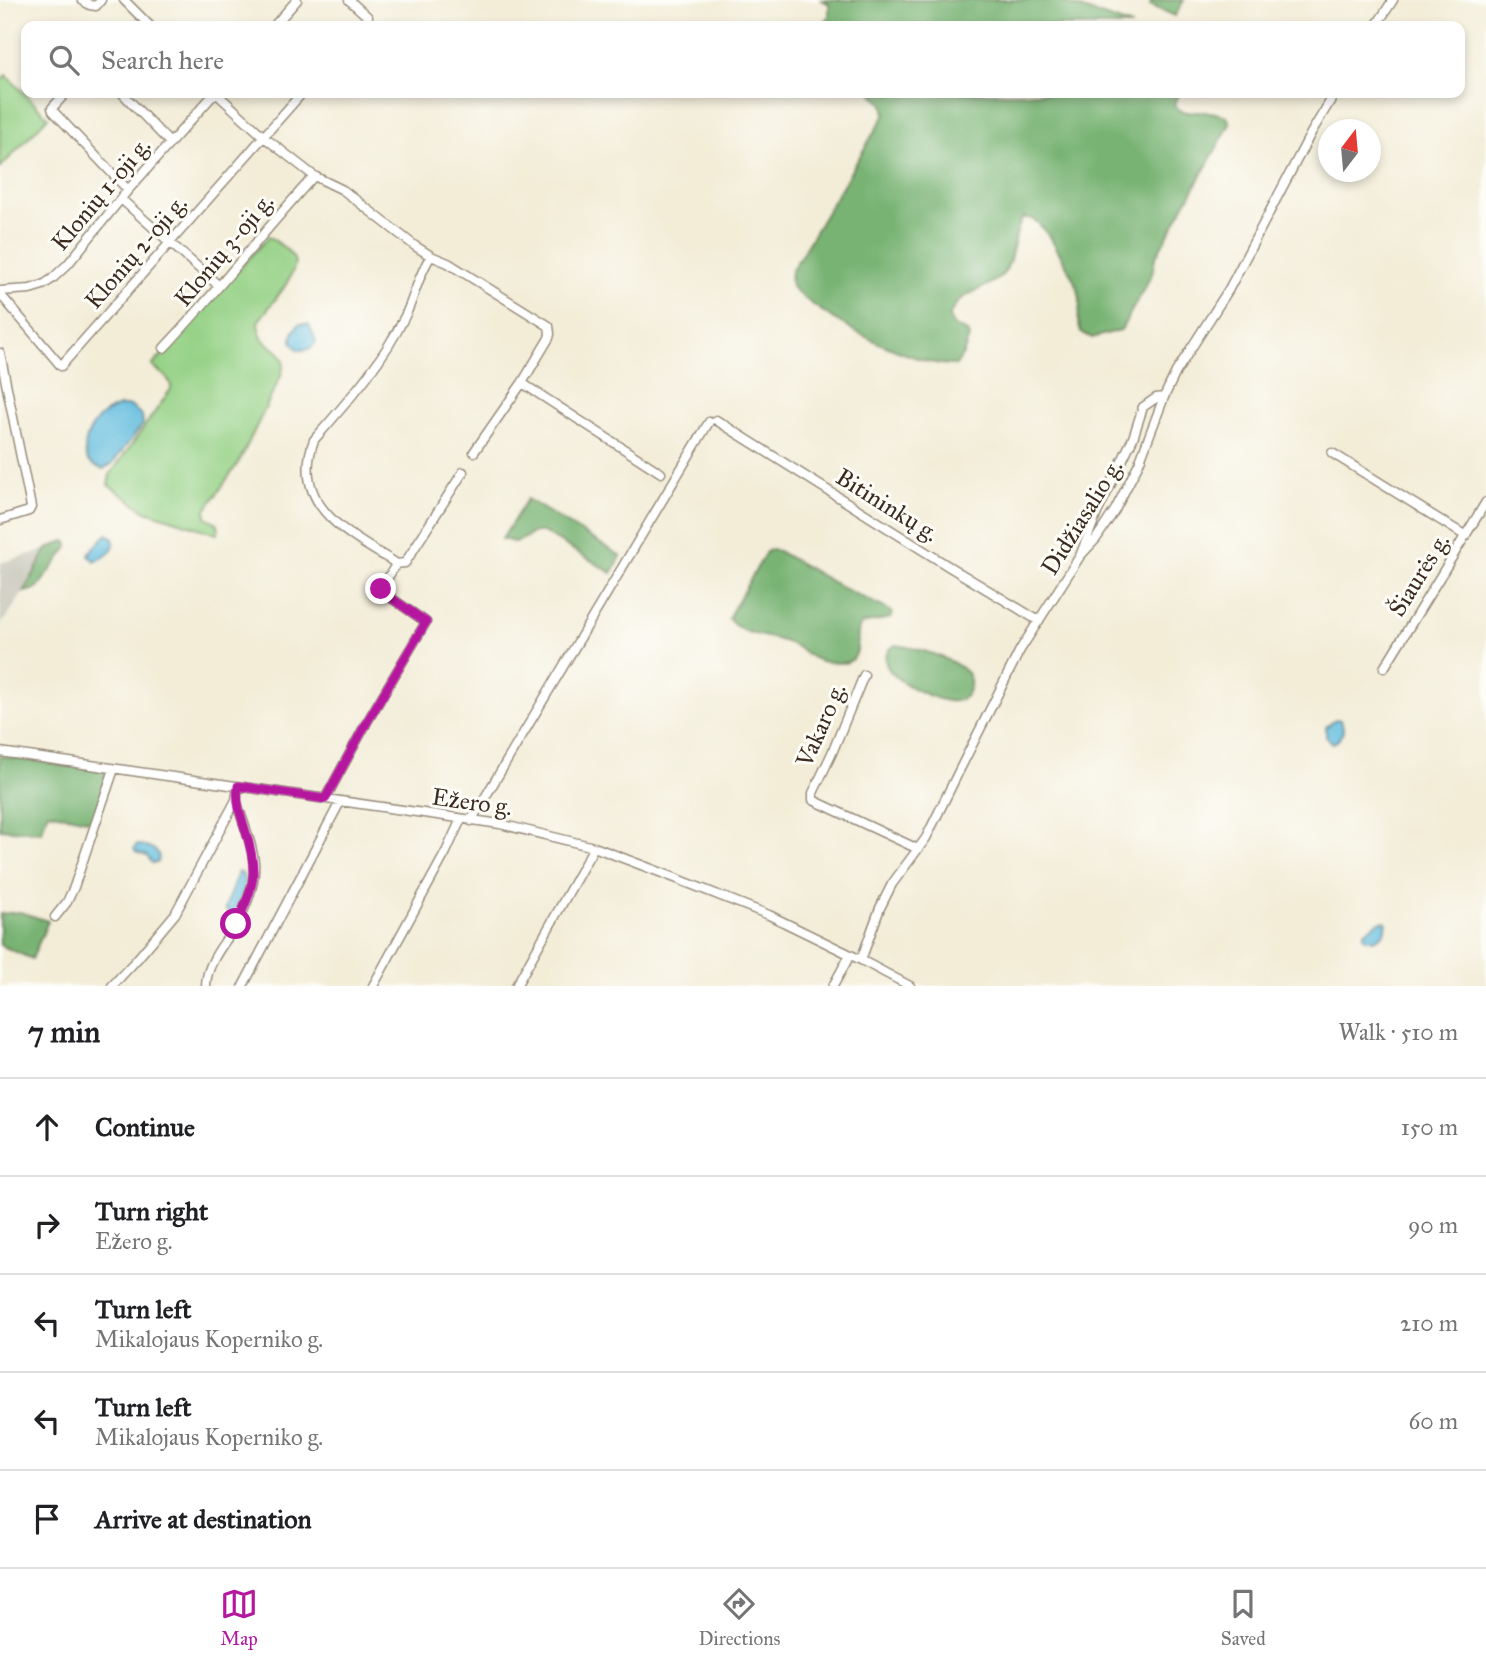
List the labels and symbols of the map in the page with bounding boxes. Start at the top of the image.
north arrow [1318,119,1381,182]
street label: Klonių 1-oji g. [45,131,157,257]
street label: Klonių 3-oji g. [168,187,280,313]
street label: Klonių 2-oji g. [78,189,194,315]
street label: Didžiasalio g. [1035,454,1129,580]
street label: Bitininkų g. [830,462,944,548]
street label: Šiaurės g. [1382,528,1456,622]
route end [365,573,396,604]
street label: Vakaro g. [789,678,853,773]
street label: Ežero g. [430,782,514,822]
route start [220,908,251,939]

